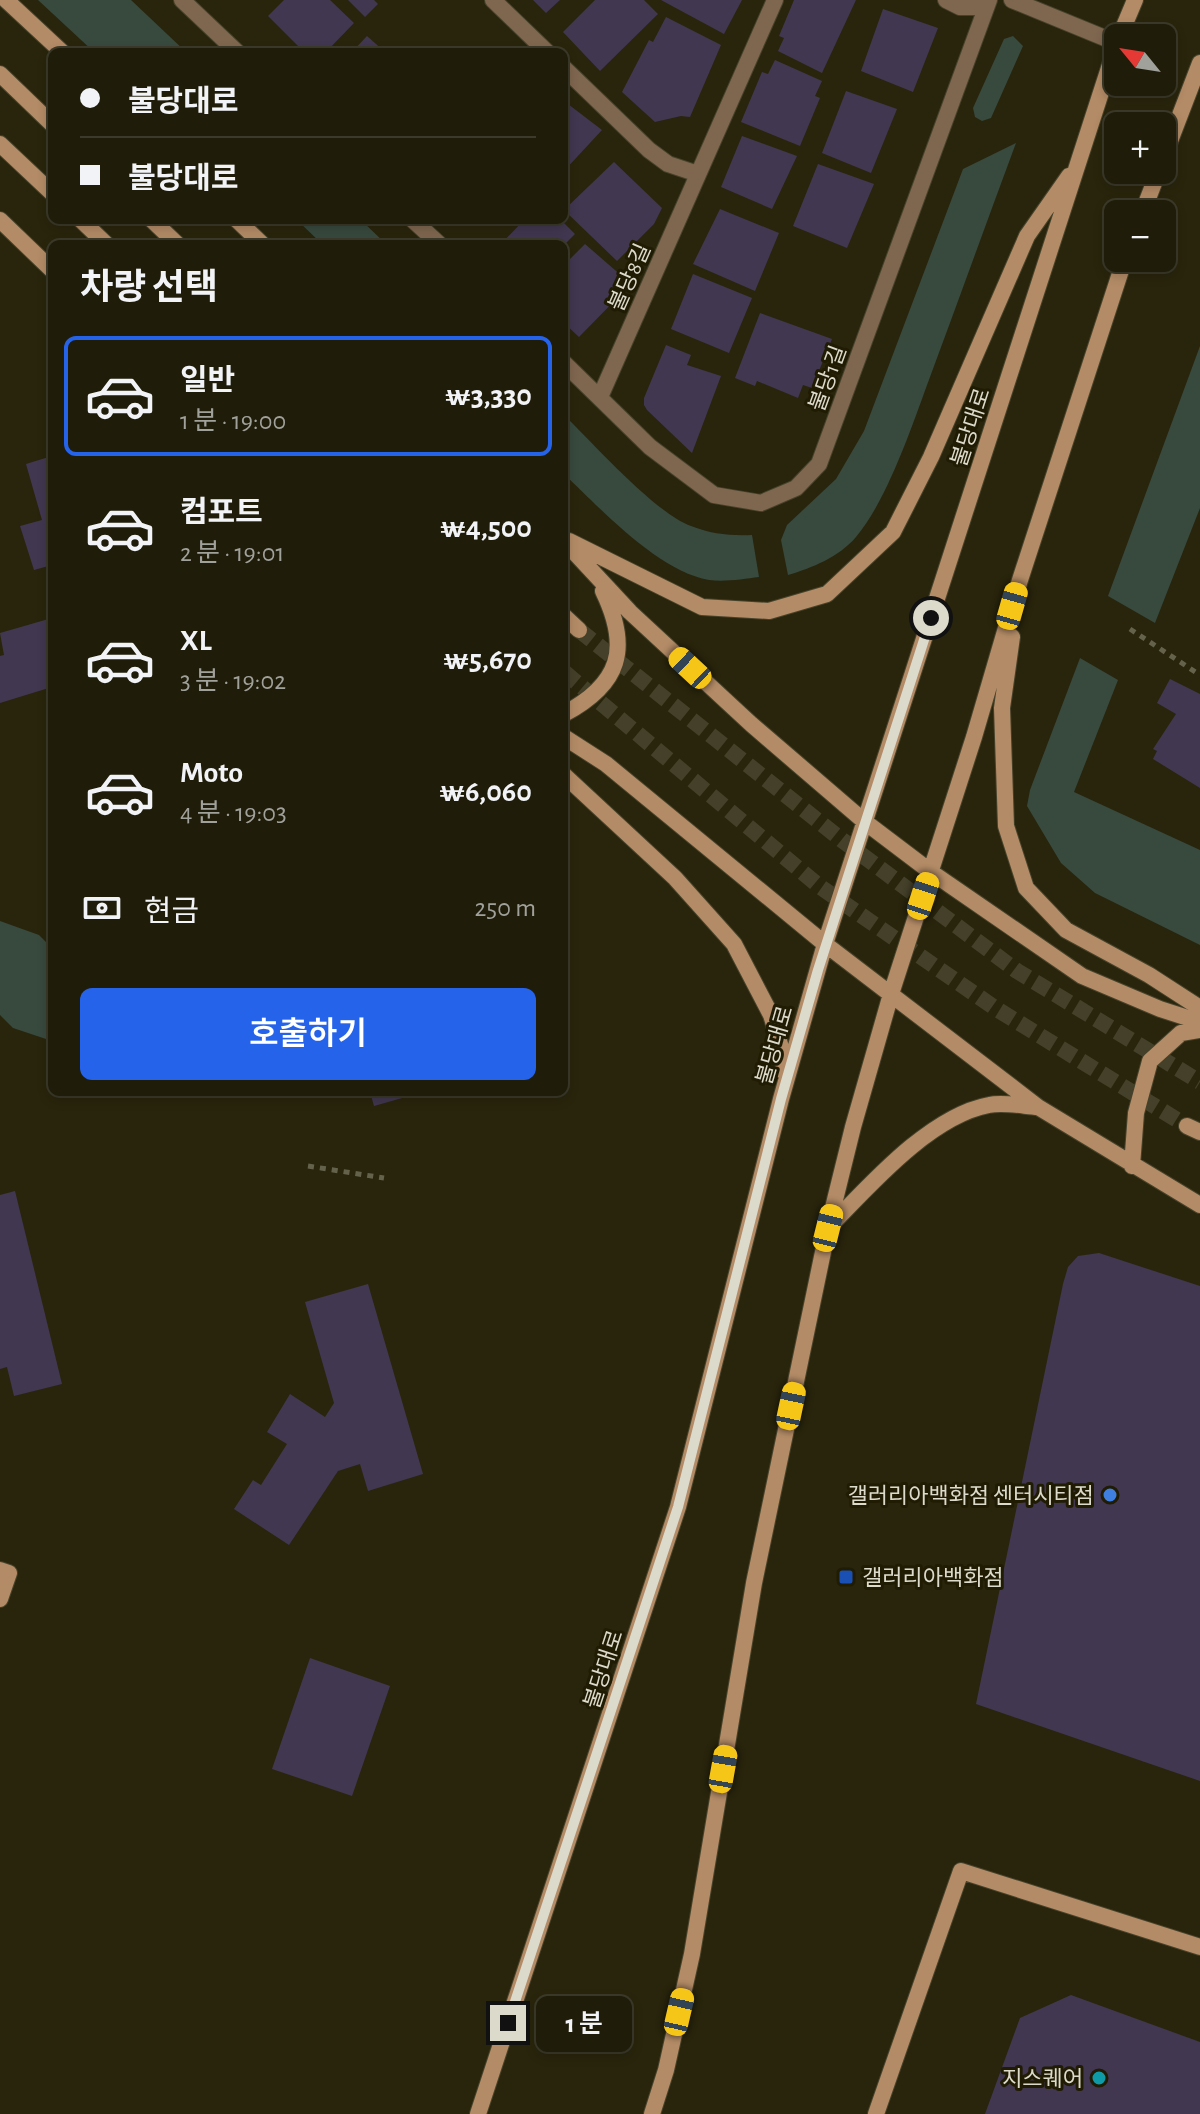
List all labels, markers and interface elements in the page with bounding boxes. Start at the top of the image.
north arrow [1104,24,1176,96]
map controls [1104,24,1176,272]
text: 불당대로 [128,87,238,117]
button: + [1104,112,1176,184]
text: 불당대로 [128,164,238,194]
button: − [1104,200,1176,272]
street label: 불당8길 [604,240,654,314]
text: 차량 선택 [80,270,218,306]
street label: 불당1길 [805,342,850,414]
icon: car [84,360,156,432]
text: 일반 [180,366,235,396]
text: ₩3,330 [445,381,532,411]
street label: 불당대로 [947,385,994,469]
text: 1 분 · 19:00 [180,408,286,434]
icon: car [84,492,156,564]
text: 컴포트 [180,498,263,528]
text: ₩4,500 [440,513,532,543]
text: 2 분 · 19:01 [180,540,284,566]
car [994,580,1030,632]
route start [913,600,949,636]
icon: car [84,624,156,696]
text: XL [180,626,212,656]
car [664,643,716,693]
text: ₩5,670 [443,645,532,675]
text: 3 분 · 19:02 [180,668,286,694]
icon: car [84,756,156,828]
text: Moto [180,758,243,788]
text: ₩6,060 [439,777,532,807]
text: 4 분 · 19:03 [180,800,287,826]
car [904,869,942,923]
icon: cash [80,886,124,930]
text: 250 m [474,895,536,921]
text: 현금 [144,897,199,927]
button: 호출하기 [80,988,536,1080]
street label: 불당대로 [752,1003,797,1087]
car [811,1202,845,1254]
car [774,1380,808,1432]
place label: 갤러리아백화점 센터시티점 [847,1484,1094,1507]
marker: 갤러리아백화점 센터시티점 [1101,1486,1119,1504]
place label: 갤러리아백화점 [862,1566,1004,1589]
marker: 갤러리아백화점 [837,1568,855,1586]
street label: 불당대로 [580,1627,627,1711]
car [707,1743,739,1795]
car [662,1986,696,2038]
callout: 1 분 [536,1995,632,2051]
route end [490,2005,526,2041]
text: 1 분 [565,2011,603,2037]
place label: 지스퀘어 [1002,2067,1083,2090]
marker: 지스퀘어 [1090,2069,1108,2087]

